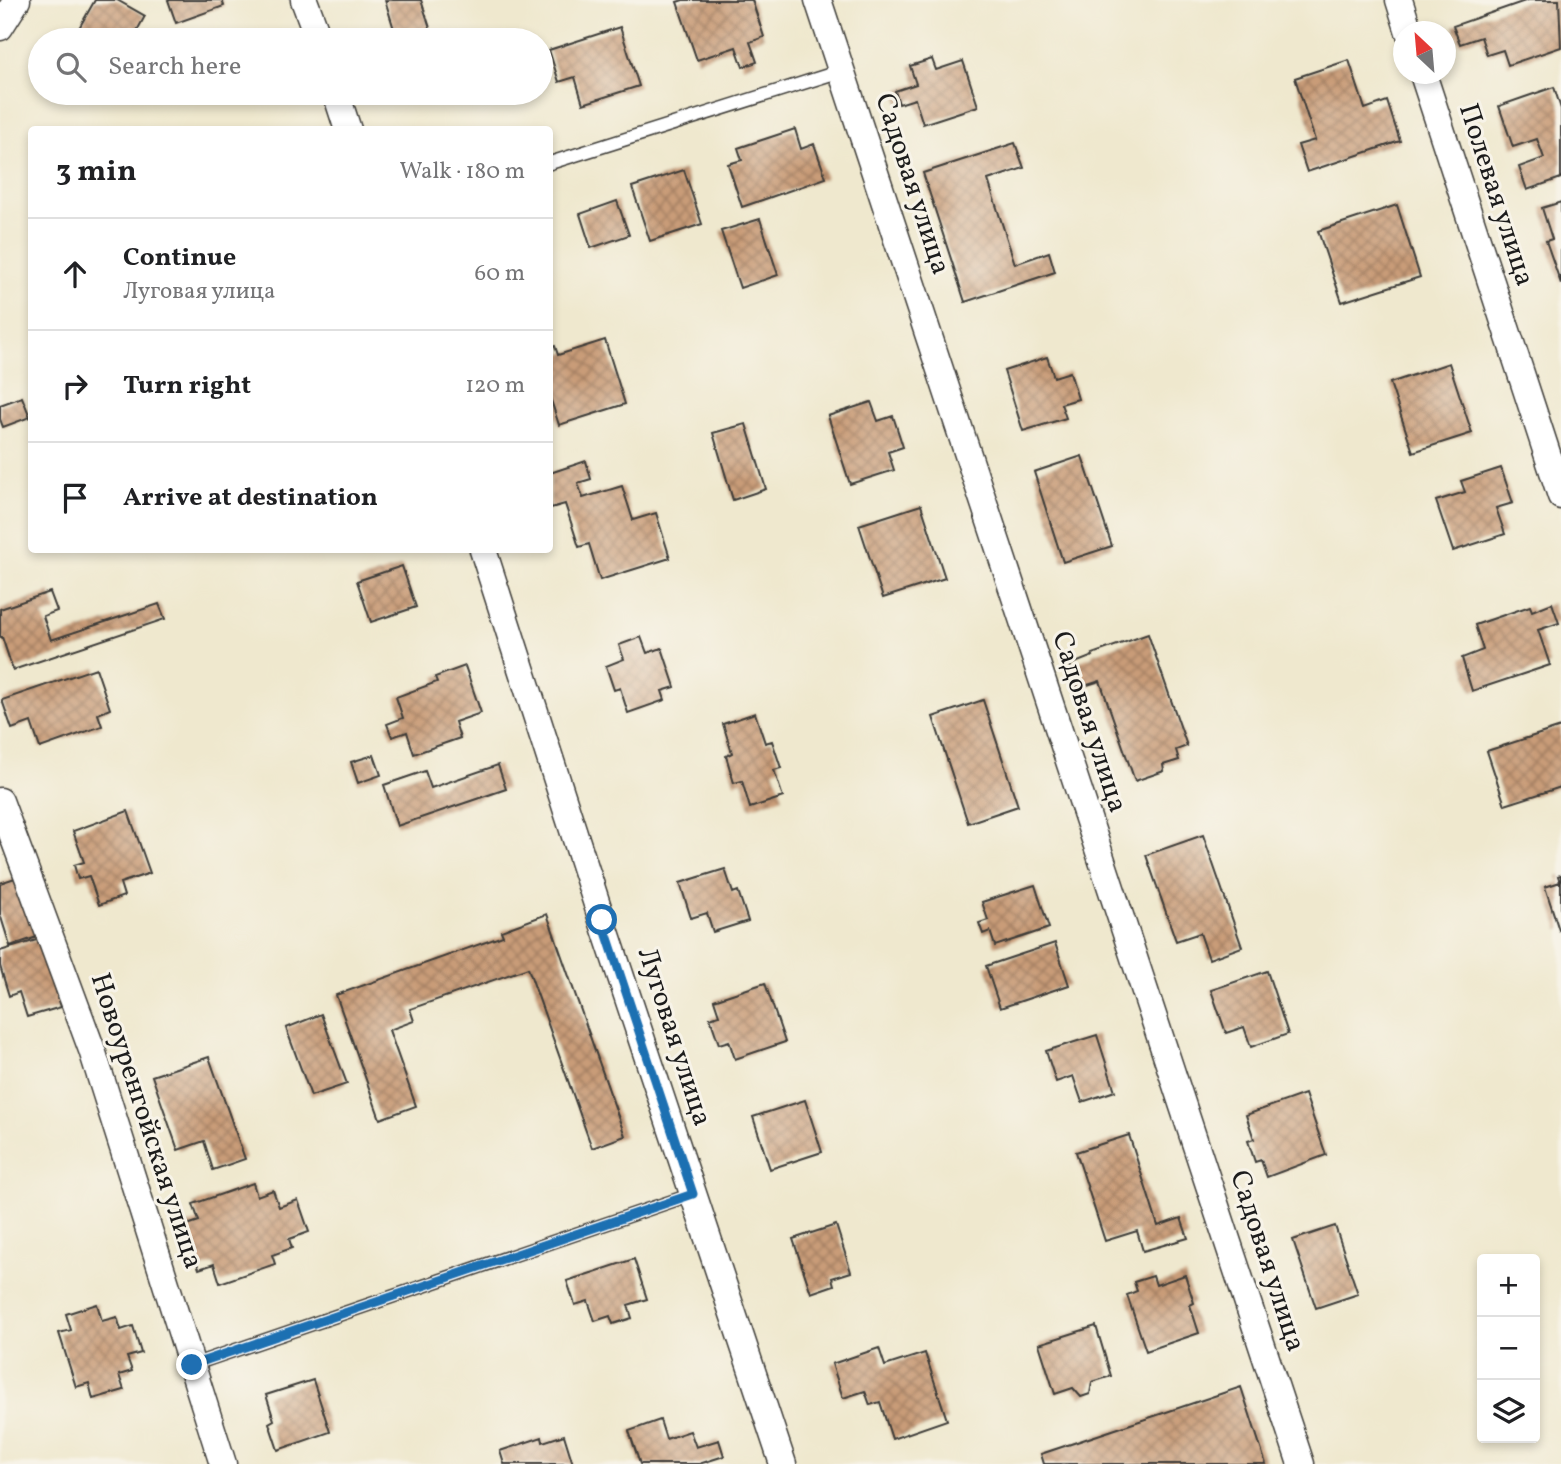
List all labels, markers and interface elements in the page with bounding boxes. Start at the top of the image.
north arrow [1393,21,1456,84]
search box [28,28,553,105]
icon: search [52,48,90,86]
text: Search here [108,49,241,85]
street label: Садовая улица [864,88,960,280]
street label: Полевая улица [1448,99,1544,291]
text: 3 min [56,151,137,193]
text: Walk · 180 m [400,156,525,188]
text: Continue [123,240,236,276]
icon: ahead [56,255,94,293]
text: 60 m [475,258,525,290]
text: Луговая улица [123,276,275,308]
icon: right [56,367,94,405]
text: Turn right [123,368,251,404]
text: 120 m [465,370,525,402]
icon: arrive [56,479,94,517]
text: Arrive at destination [123,480,378,516]
street label: Садовая улица [1041,626,1137,818]
route start [586,904,617,935]
street label: Луговая улица [627,943,721,1131]
street label: Новоуренгойская улица [80,968,212,1274]
street label: Садовая улица [1219,1165,1315,1357]
map controls [1477,1254,1540,1443]
button: + [1477,1254,1540,1317]
button: − [1477,1317,1540,1380]
route end [176,1349,207,1380]
button: layers [1477,1380,1540,1443]

